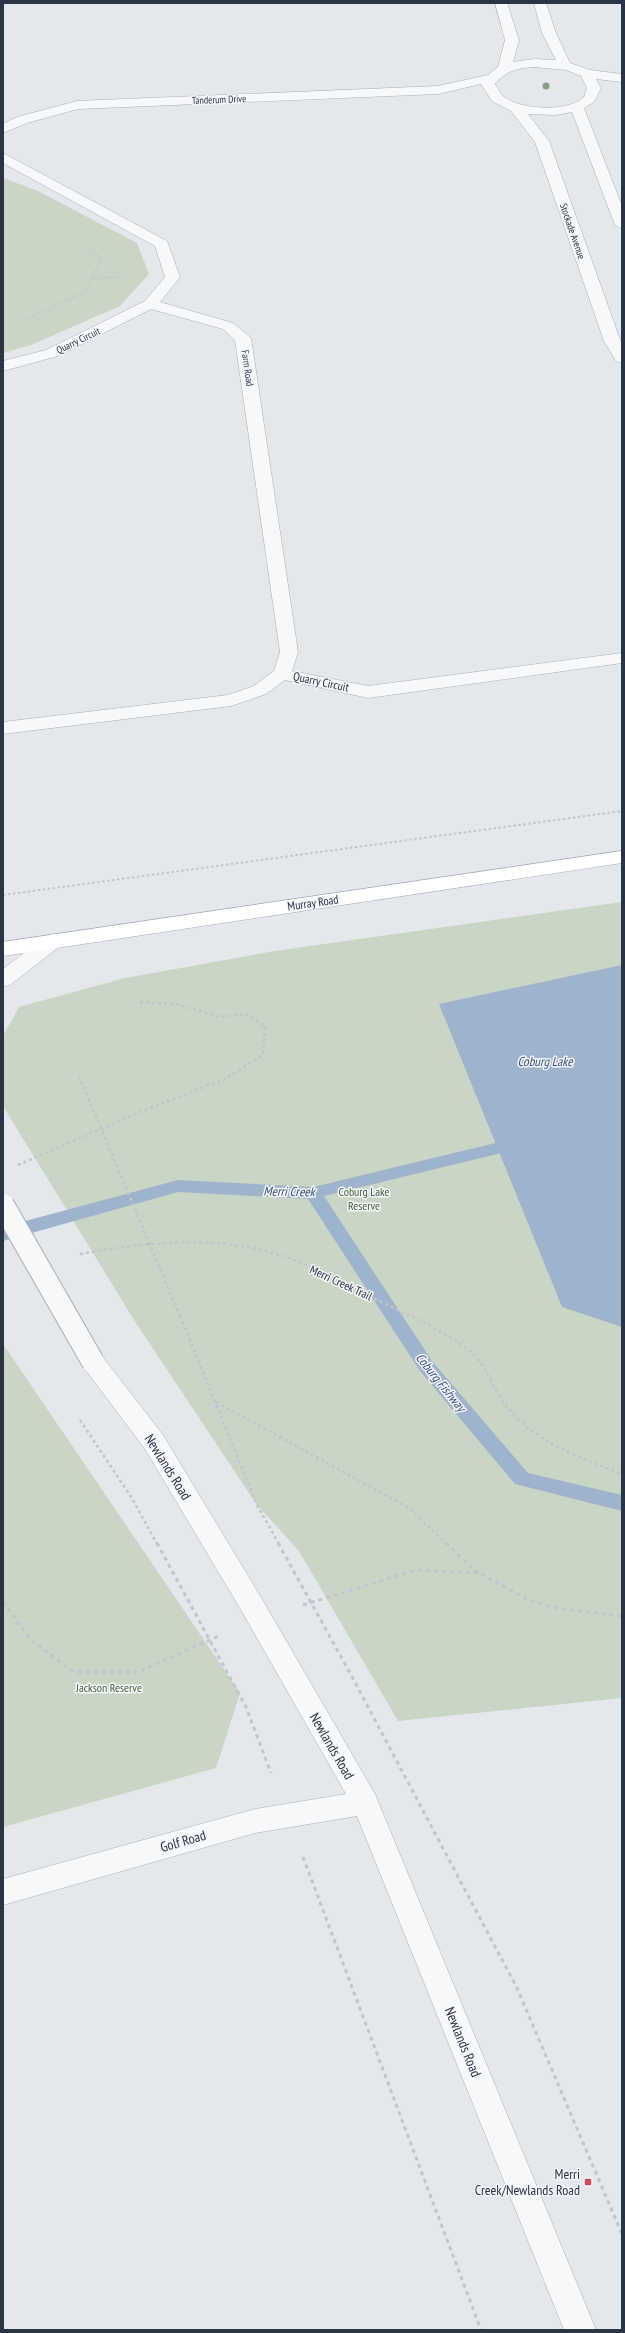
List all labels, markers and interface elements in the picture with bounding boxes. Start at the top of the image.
street label: Tanderum Drive [192,92,246,107]
street label: Stockade Avenue [557,201,588,261]
street label: Quarry Circuit [54,324,103,357]
street label: Farm Road [239,349,256,387]
street label: Quarry Circuit [292,668,351,695]
street label: Murray Road [286,891,339,914]
water label: Coburg Lake [517,1053,574,1070]
water label: Merri Creek [263,1183,317,1200]
park label: Coburg Lake Reserve [339,1184,389,1213]
street label: Merri Creek Trail [308,1262,375,1304]
water label: Coburg Fishway [412,1350,471,1417]
street label: Newlands Road [141,1431,195,1503]
park label: Jackson Reserve [75,1680,142,1695]
street label: Newlands Road [306,1709,358,1783]
street label: Golf Road [158,1826,208,1856]
street label: Newlands Road [441,2004,485,2080]
place label: Merri Creek/Newlands Road [475,2165,580,2199]
marker: Merri Creek/Newlands Road [583,2177,593,2187]

